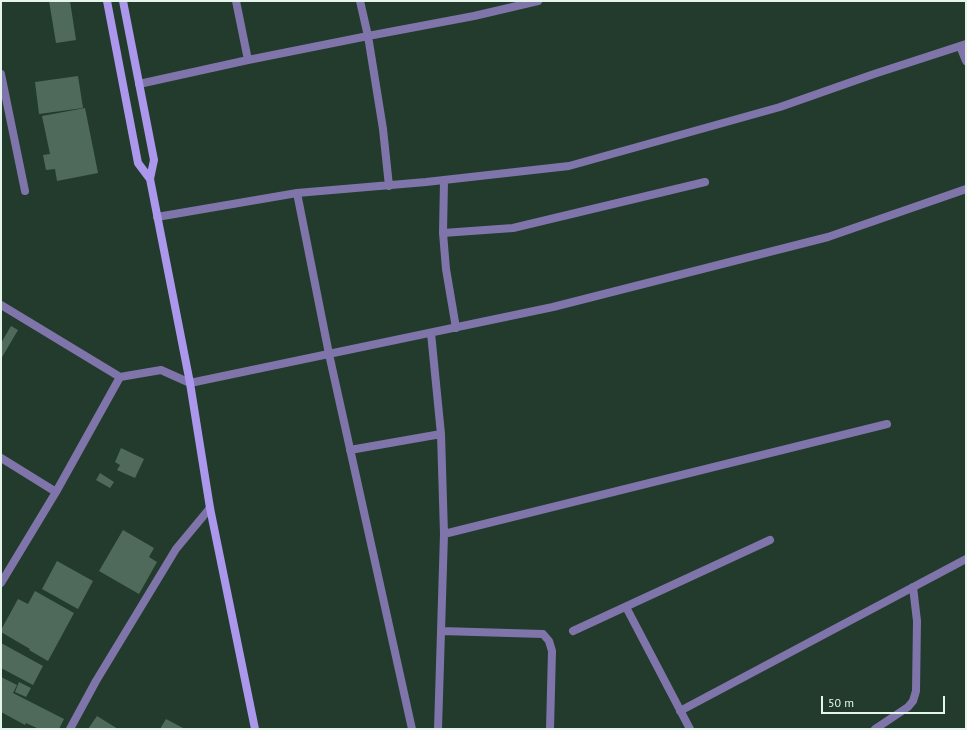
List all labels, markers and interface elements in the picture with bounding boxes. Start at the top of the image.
scale bar [823,688,947,714]
text: 50 m [828,695,854,710]

